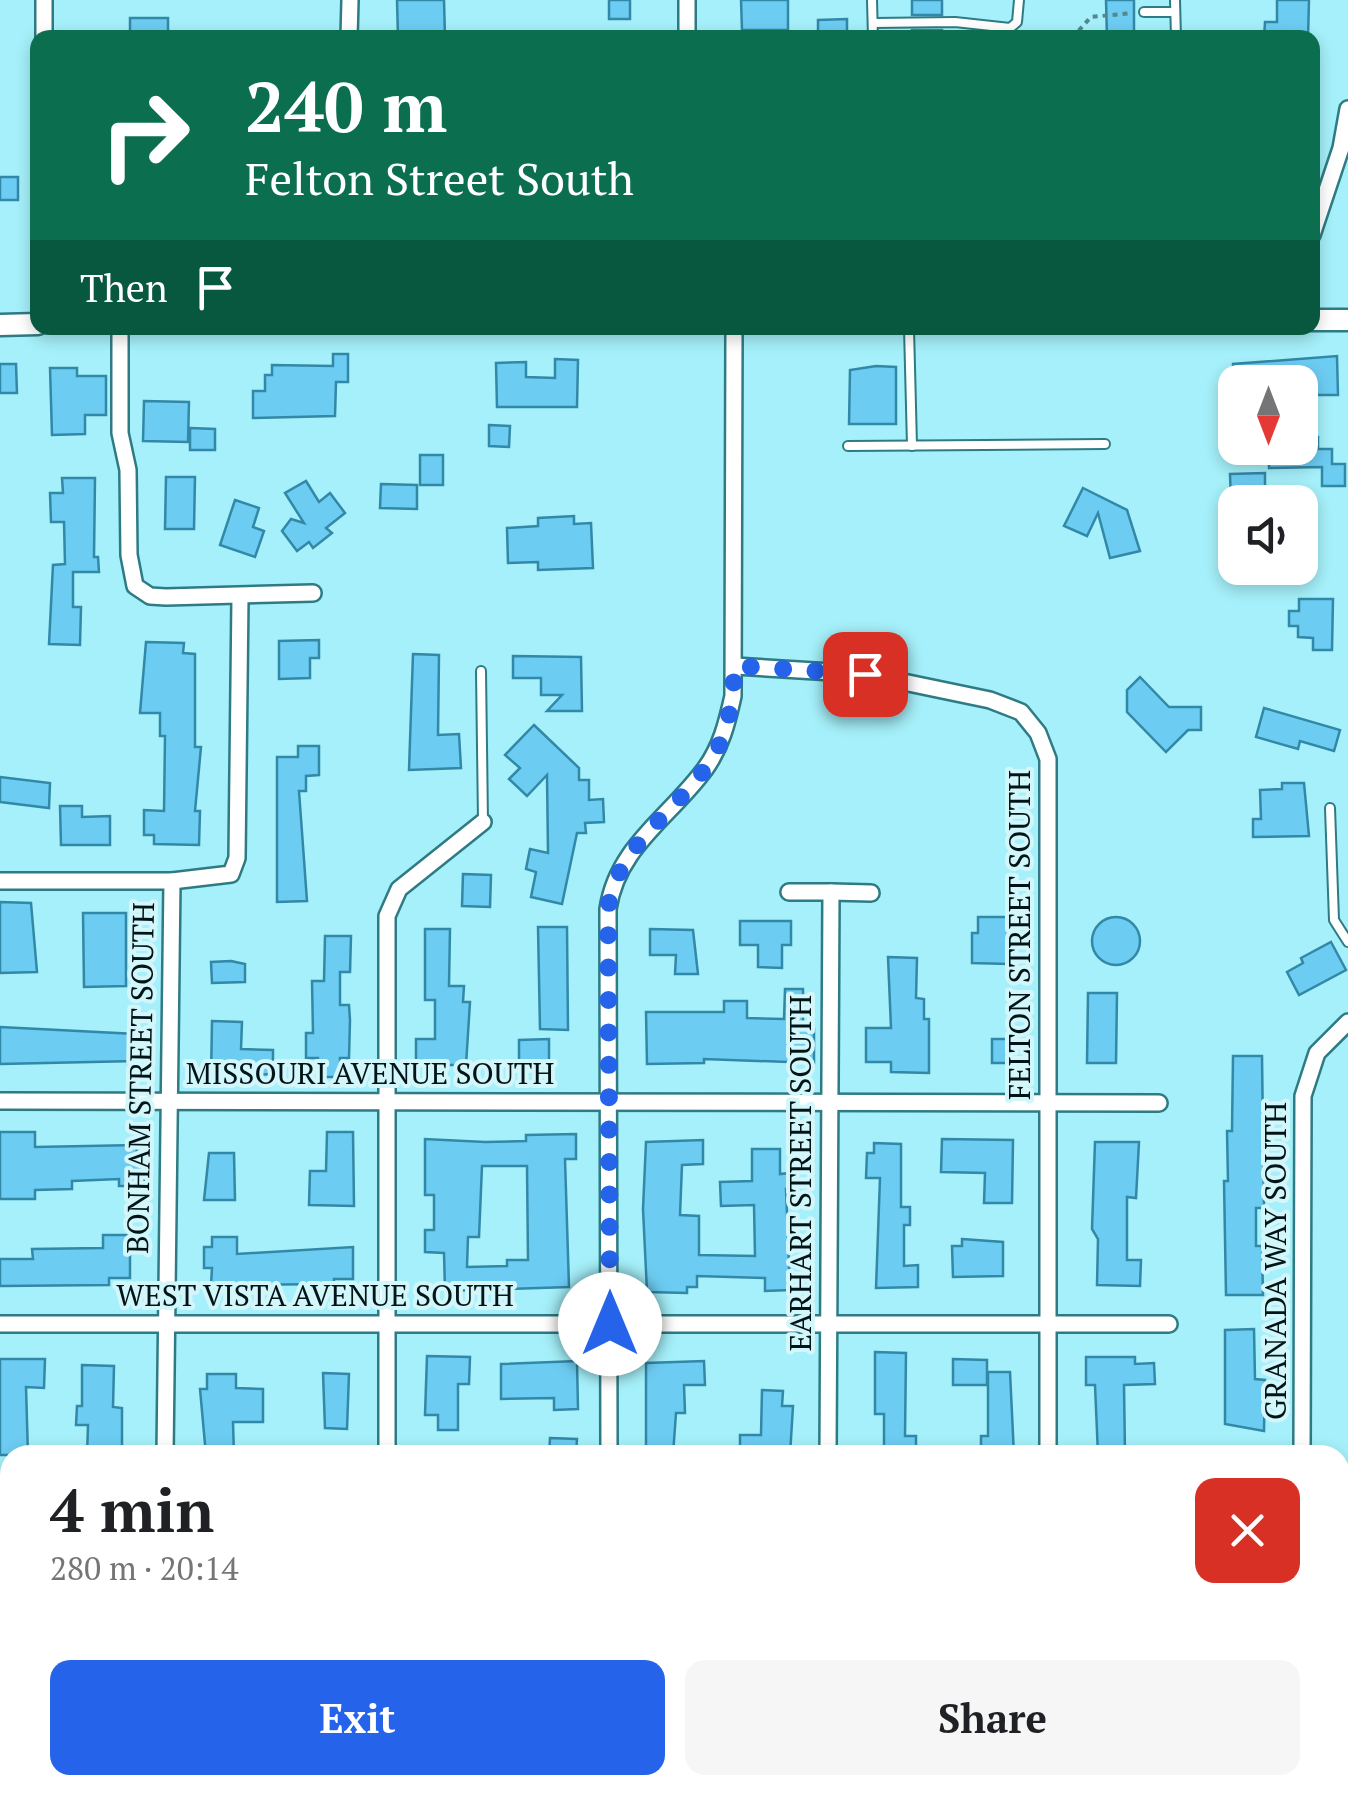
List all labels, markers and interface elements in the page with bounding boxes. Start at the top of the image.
text: 240 m [245,59,447,152]
icon: right [80,70,210,200]
text: Felton Street South [245,148,634,208]
icon: arrive [188,260,243,315]
text: Then [80,263,168,313]
north arrow [1218,365,1318,465]
map controls [1218,365,1318,585]
button: sound [1218,485,1318,585]
pin [823,632,908,717]
icon: arrive [838,647,893,702]
street label: FELTON STREET SOUTH [999,770,1039,1100]
street label: BONHAM STREET SOUTH [117,902,163,1254]
street label: EARHART STREET SOUTH [780,995,820,1351]
street label: MISSOURI AVENUE SOUTH [186,1053,554,1093]
street label: GRANADA WAY SOUTH [1255,1102,1295,1420]
position arrow [558,1272,662,1376]
street label: WEST VISTA AVENUE SOUTH [116,1275,514,1315]
text: 4 min [50,1470,214,1549]
button: close [1195,1478,1300,1583]
text: 280 m · 20:14 [50,1547,238,1589]
button: Exit [50,1660,665,1775]
button: Share [685,1660,1300,1775]

